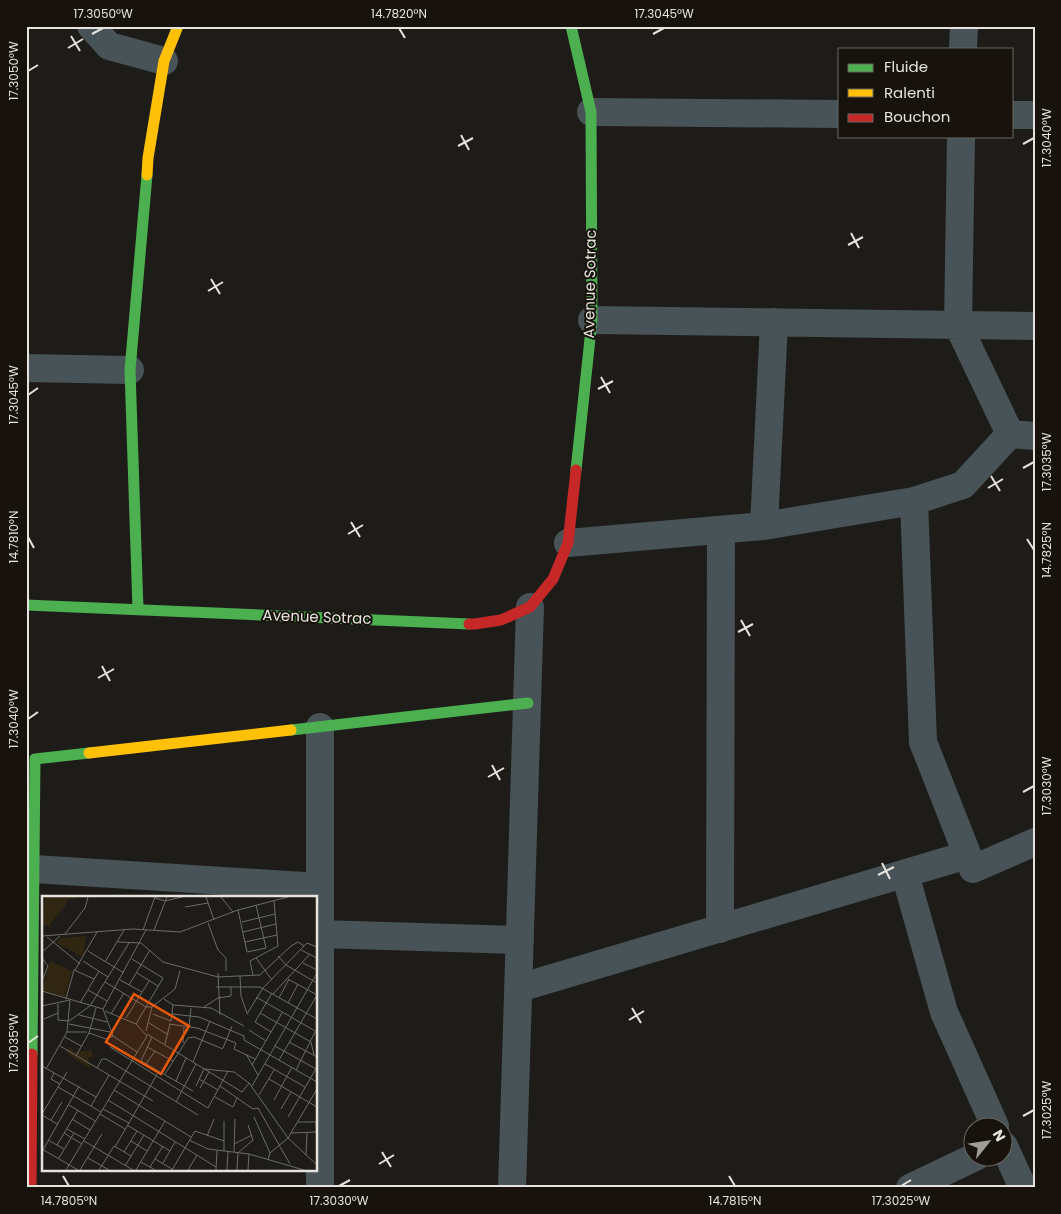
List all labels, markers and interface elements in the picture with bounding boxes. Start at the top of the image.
text: 17.3050°W [73,5,133,22]
text: 14.7820°N [371,5,427,22]
text: 17.3045°W [634,5,694,22]
text: 17.3050°W [5,41,22,101]
legend [838,48,1014,138]
text: Fluide [884,56,928,77]
text: Ralenti [884,82,935,103]
text: Bouchon [884,106,950,127]
text: 17.3040°W [1038,108,1055,168]
street label: Avenue Sotrac [578,229,601,339]
text: 17.3045°W [5,365,22,425]
text: 17.3035°W [1038,432,1055,491]
text: 14.7810°N [5,511,22,563]
text: 14.7825°N [1038,522,1055,578]
street label: Avenue Sotrac [262,604,372,629]
text: 17.3040°W [5,689,22,749]
text: 17.3030°W [1038,756,1055,815]
inset map [42,896,318,1172]
text: 17.3035°W [5,1013,22,1072]
text: 17.3025°W [1038,1080,1055,1139]
north arrow [964,1116,1014,1166]
text: N [988,1126,1011,1145]
text: 14.7805°N [41,1192,97,1209]
text: 17.3030°W [310,1192,369,1209]
text: 14.7815°N [709,1192,761,1209]
text: 17.3025°W [872,1192,931,1209]

